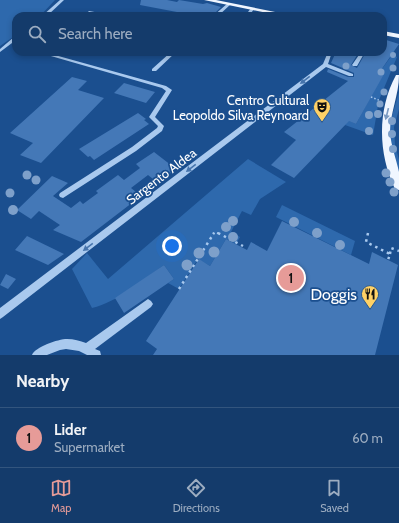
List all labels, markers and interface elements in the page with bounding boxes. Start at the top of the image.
search box [12,12,387,56]
icon: search [26,23,48,45]
text: Search here [58,25,133,43]
one-way arrow [300,76,311,85]
place label: Centro Cultural Leopoldo Silva Reynoard [173,92,309,123]
theatre icon: Centro Cultural Leopoldo Silva Reynoard [312,97,332,122]
one-way arrow [384,108,390,120]
street label: Sargento Aldea [123,144,200,208]
one-way arrow [186,164,197,173]
your location [162,236,182,256]
one-way arrow [82,242,93,251]
pin: 1 [278,263,304,293]
restaurant icon: Doggis [360,284,380,309]
place label: Doggis [310,285,357,304]
text: Nearby [16,371,69,391]
text: Lider [54,421,86,439]
text: 1 [27,430,31,446]
text: 60 m [352,430,383,446]
text: Supermarket [54,439,125,455]
tab: Map [50,477,72,515]
tab: Directions [173,477,220,515]
tab: Saved [320,477,349,515]

